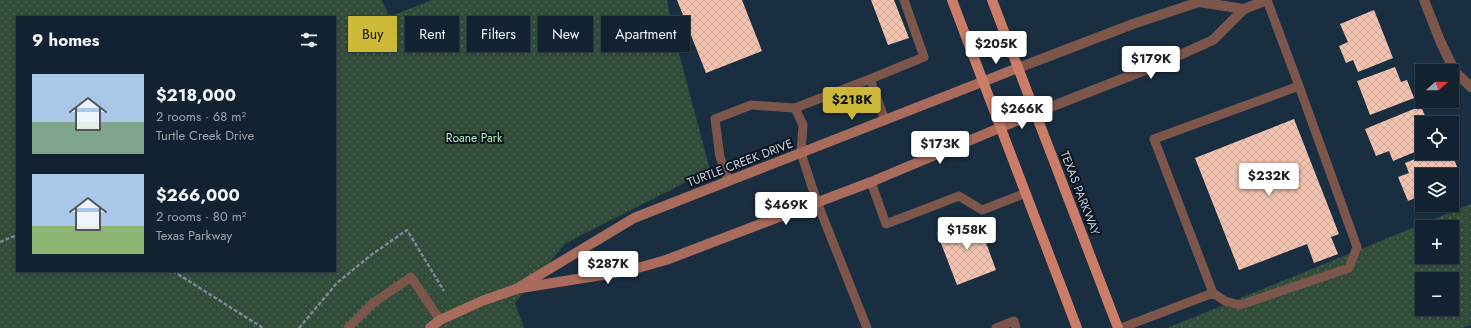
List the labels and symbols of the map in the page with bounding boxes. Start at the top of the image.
pin: $205K [968,31,1024,65]
pin: $179K [1123,46,1179,80]
north arrow [1415,64,1459,108]
pin: $218K [824,87,880,121]
pin: $266K [994,96,1050,130]
park label: Roane Park [446,129,503,147]
pin: $173K [912,131,968,165]
street label: TURTLE CREEK DRIVE [685,135,795,191]
street label: TEXAS PARKWAY [1056,148,1104,238]
pin: $232K [1241,163,1297,197]
pin: $469K [758,192,814,226]
pin: $158K [939,217,995,251]
pin: $287K [580,251,636,285]

